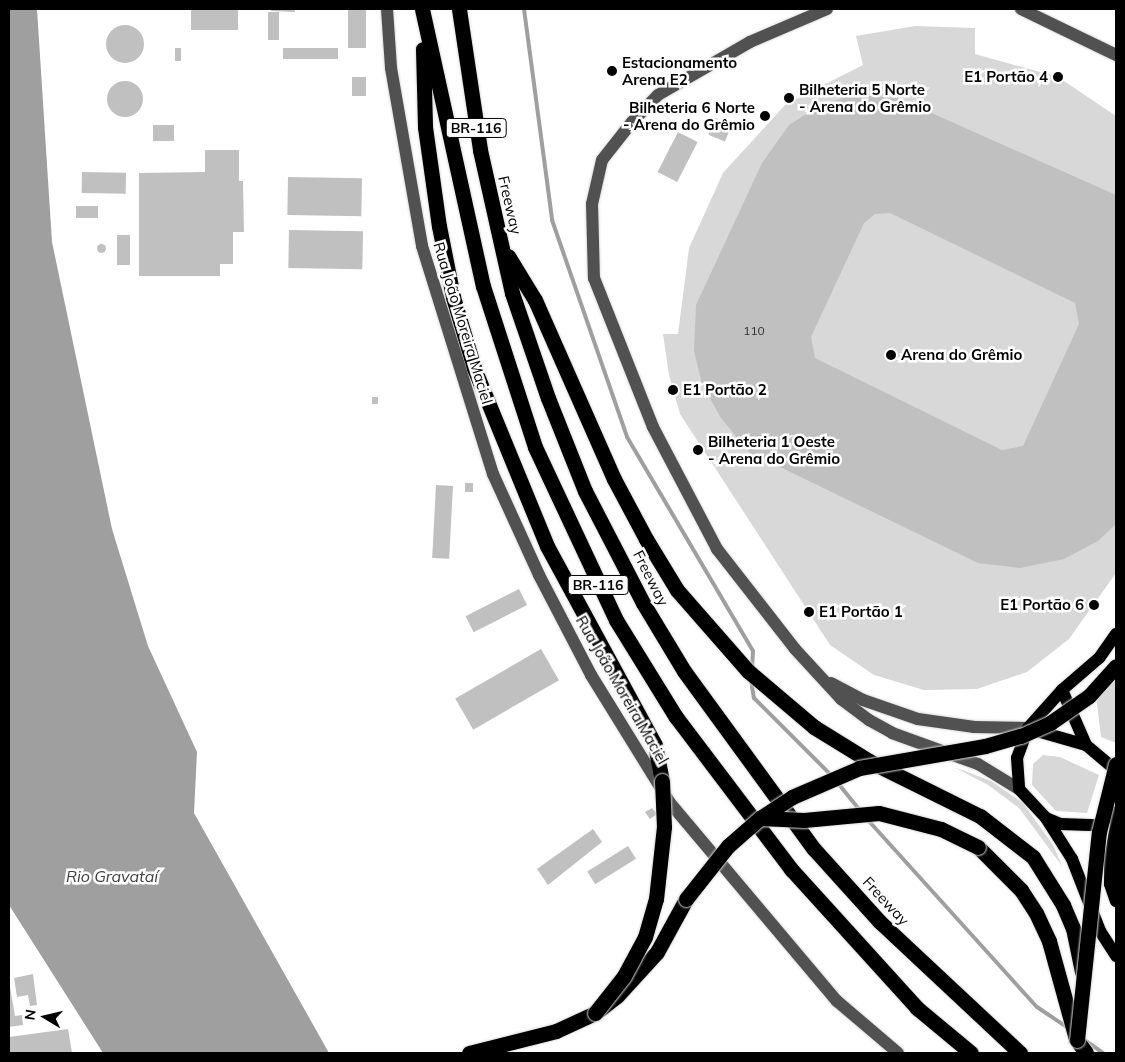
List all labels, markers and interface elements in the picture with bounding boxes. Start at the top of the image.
place label: Estacionamento Arena E2 [622,53,737,88]
marker: Estacionamento Arena E2 [606,65,618,77]
place label: E1 Portão 4 [964,68,1048,86]
marker: E1 Portão 4 [1052,71,1064,83]
place label: Bilheteria 5 Norte - Arena do Grêmio [799,80,931,115]
marker: Bilheteria 5 Norte - Arena do Grêmio [783,92,795,104]
place label: Bilheteria 6 Norte - Arena do Grêmio [623,98,755,133]
marker: Bilheteria 6 Norte - Arena do Grêmio [759,110,771,122]
road number: BR-116 [445,116,507,140]
street label: Freeway [495,174,525,236]
street label: Rua João Moreira Maciel [430,240,496,406]
house number: 110 [743,324,765,338]
place label: Arena do Grêmio [901,346,1022,364]
marker: Arena do Grêmio [885,349,897,361]
place label: E1 Portão 2 [683,381,767,399]
marker: E1 Portão 2 [667,384,679,396]
place label: Bilheteria 1 Oeste - Arena do Grêmio [708,432,840,467]
marker: Bilheteria 1 Oeste - Arena do Grêmio [692,444,704,456]
street label: Freeway [629,547,673,609]
road number: BR-116 [567,574,629,596]
place label: E1 Portão 6 [1000,596,1084,614]
marker: E1 Portão 6 [1088,599,1100,611]
place label: E1 Portão 1 [819,603,903,621]
marker: E1 Portão 1 [803,606,815,618]
street label: Rua João Moreira Maciel [572,613,672,767]
water label: Rio Gravataí [66,866,158,886]
street label: Freeway [859,873,913,929]
north arrow [20,992,70,1042]
text: N [20,1008,40,1021]

